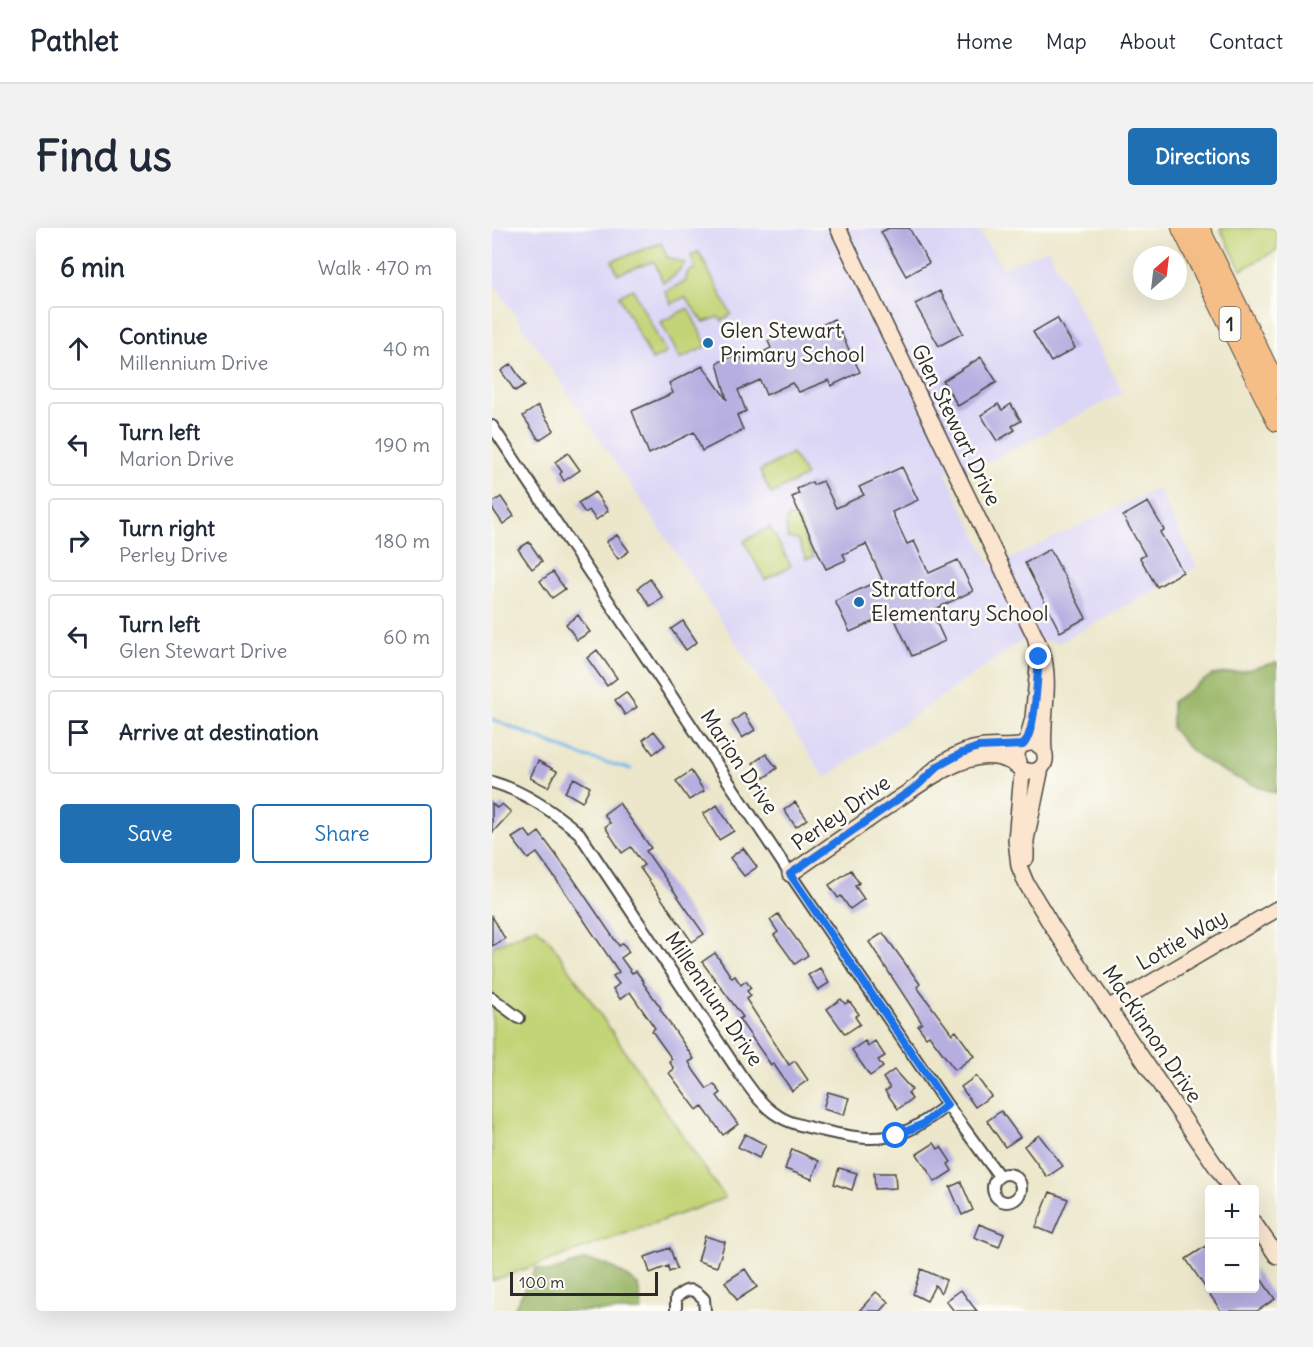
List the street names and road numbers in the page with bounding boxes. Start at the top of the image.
road number: 1 [1220,307,1240,341]
street label: Glen Stewart Drive [906,339,1007,510]
street label: Marion Drive [694,704,784,819]
street label: Perley Drive [786,769,895,856]
street label: Lottie Way [1132,903,1232,976]
street label: Millennium Drive [659,926,769,1071]
street label: MacKinnon Drive [1096,960,1208,1108]

